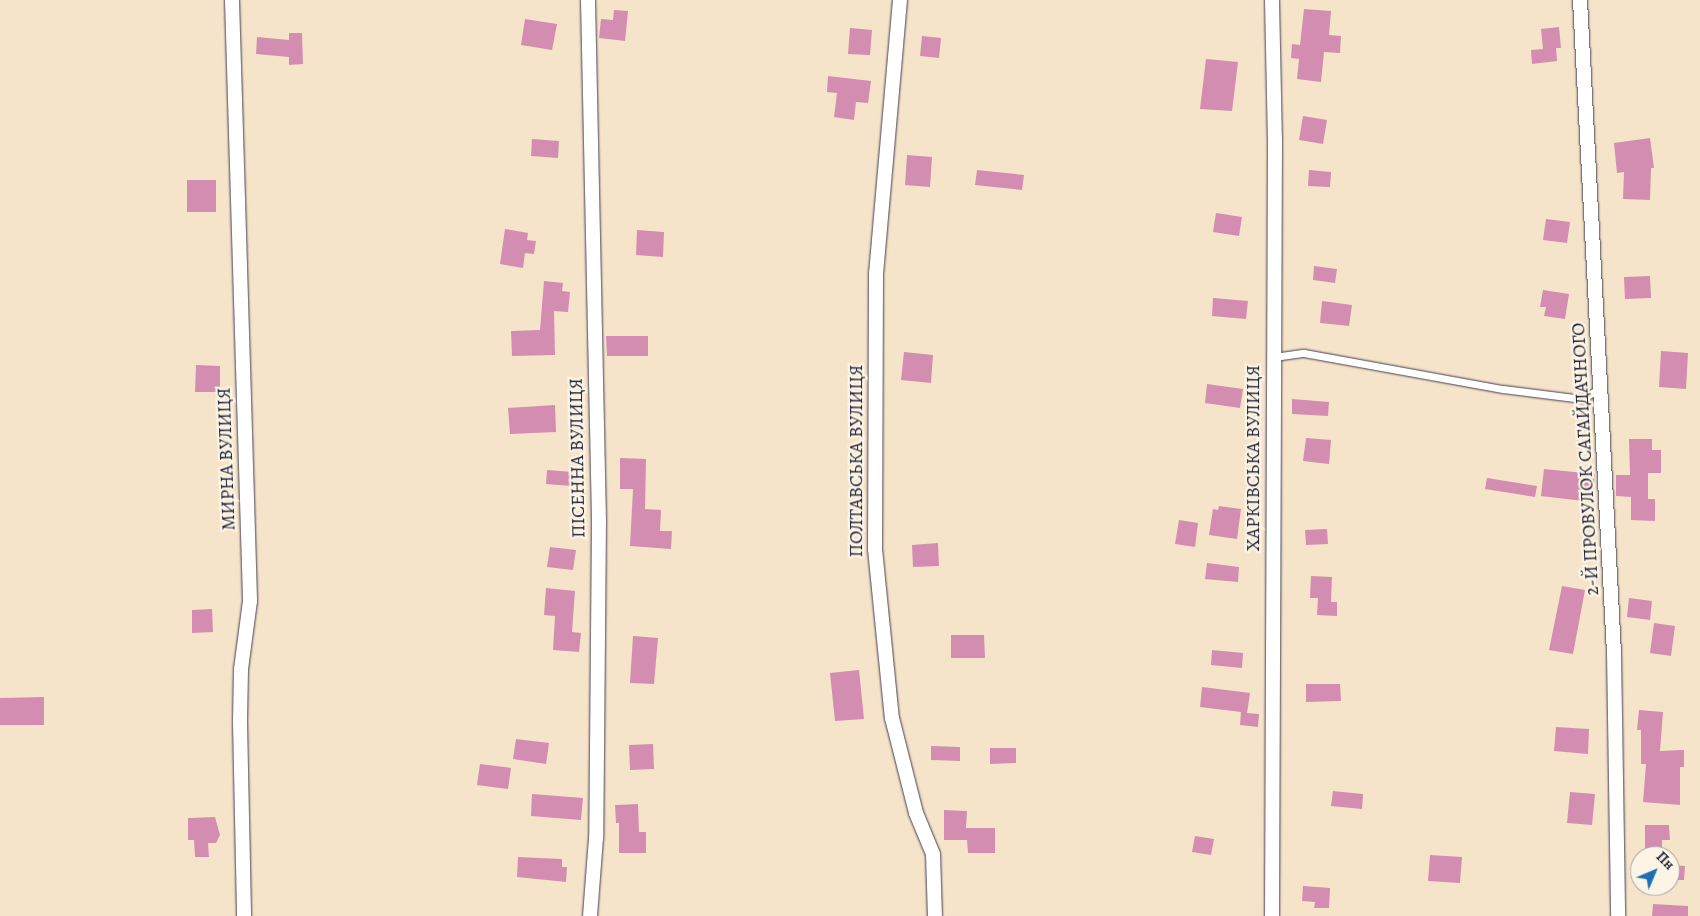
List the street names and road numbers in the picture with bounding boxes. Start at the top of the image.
street label: 2-Й ПРОВУЛОК САГАЙДАЧНОГО [1567,322,1605,596]
street label: ПОЛТАВСЬКА ВУЛИЦЯ [846,365,868,557]
street label: ХАРКІВСЬКА ВУЛИЦЯ [1243,365,1265,551]
street label: ПІСЕННА ВУЛИЦЯ [565,378,591,538]
street label: МИРНА ВУЛИЦЯ [213,387,241,531]

